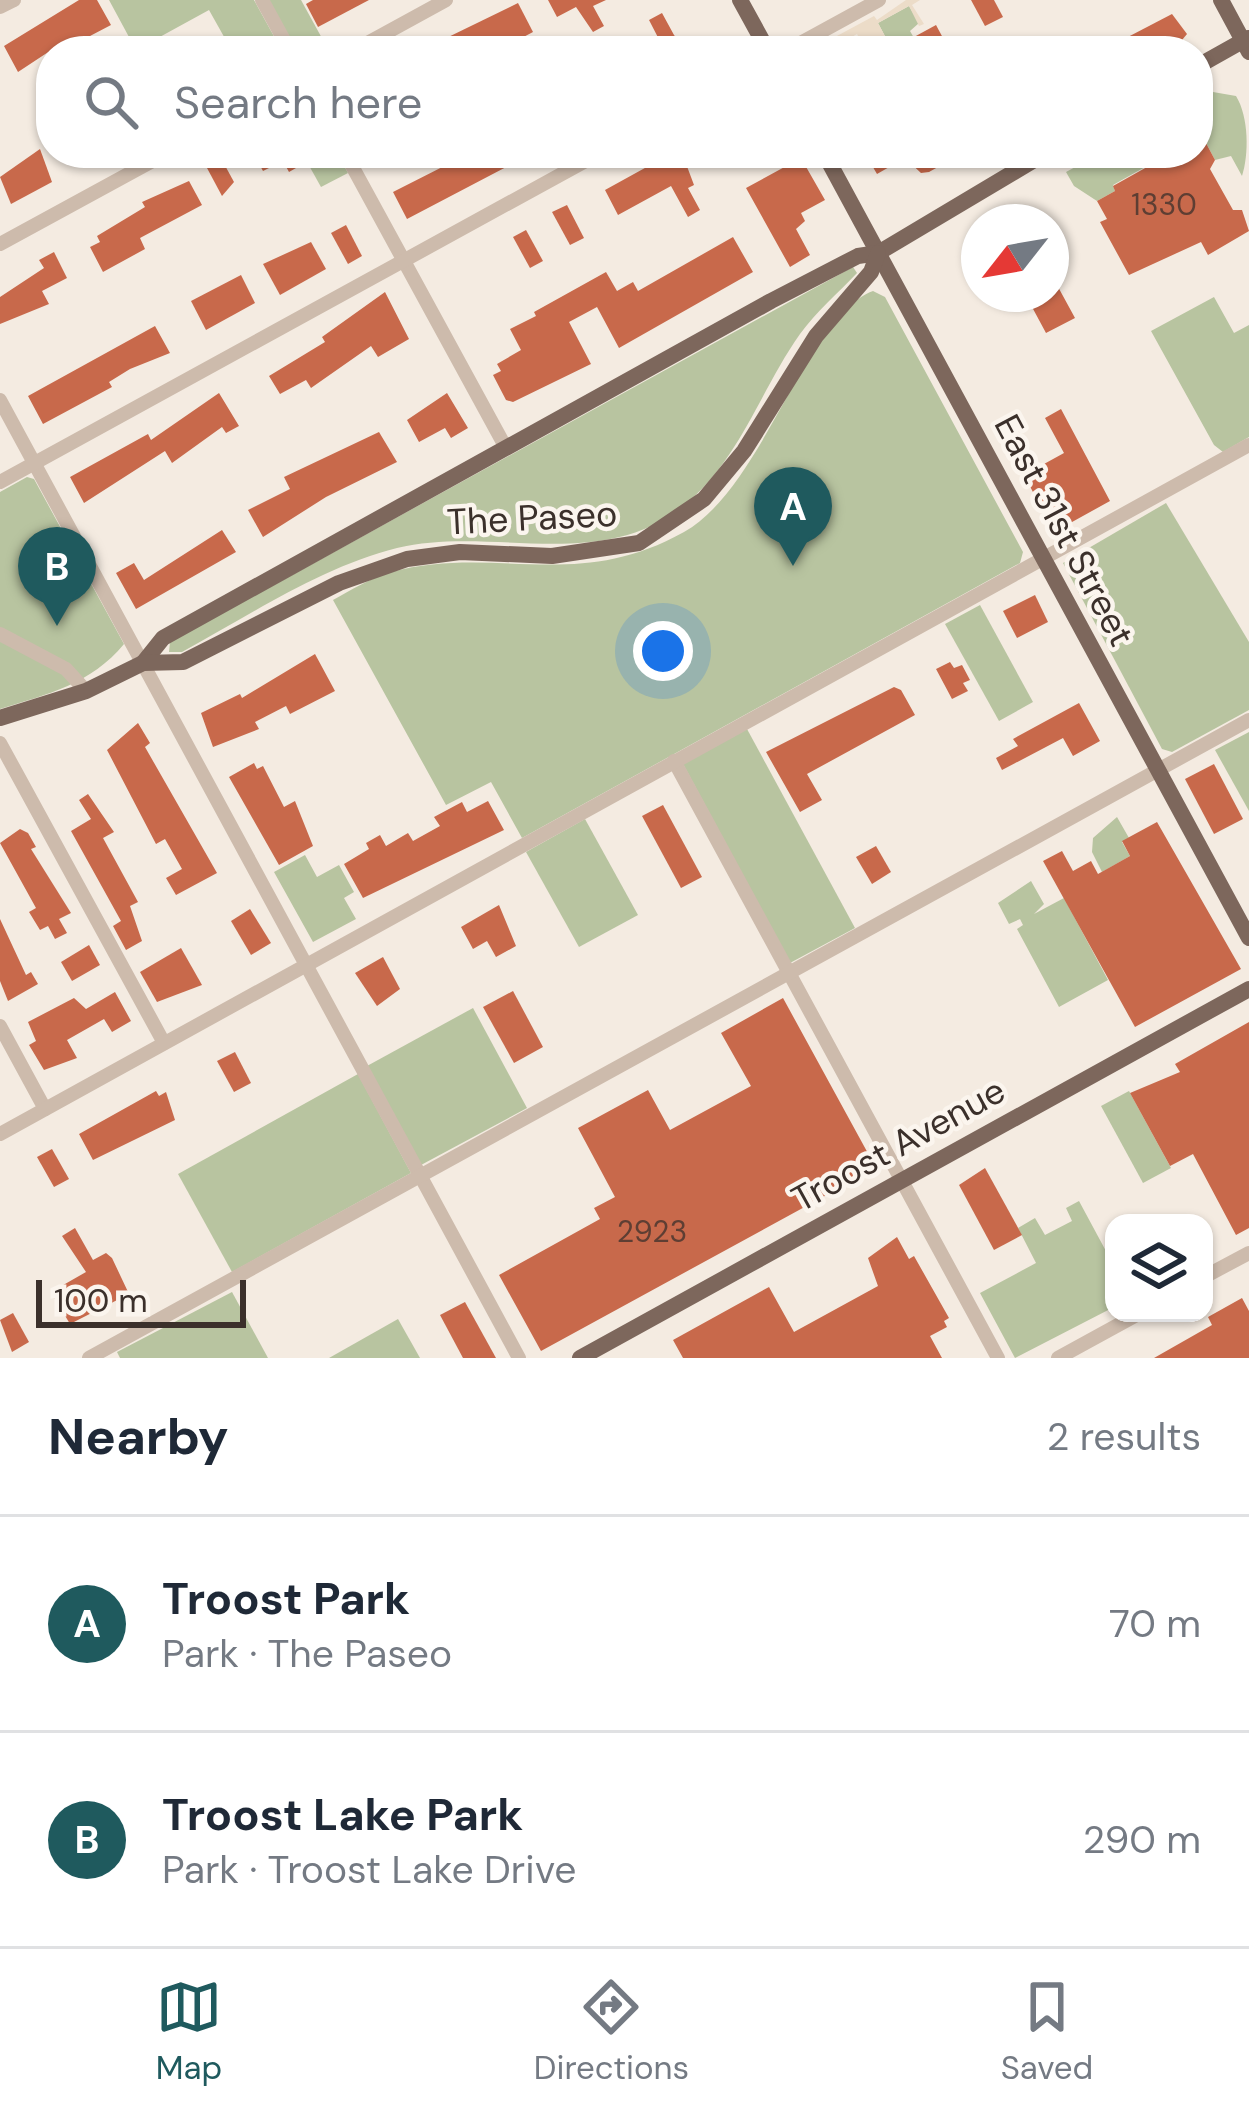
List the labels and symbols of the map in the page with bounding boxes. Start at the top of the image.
house number: 1330 [1131,185,1197,224]
north arrow [961,204,1069,312]
street label: East 31st Street [984,406,1145,654]
pin: A [754,467,832,566]
street label: The Paseo [446,490,618,545]
pin: B [18,527,96,626]
your location [633,621,693,681]
street label: Troost Avenue [783,1066,1013,1222]
house number: 2923 [617,1212,687,1251]
scale bar [36,1274,246,1327]

